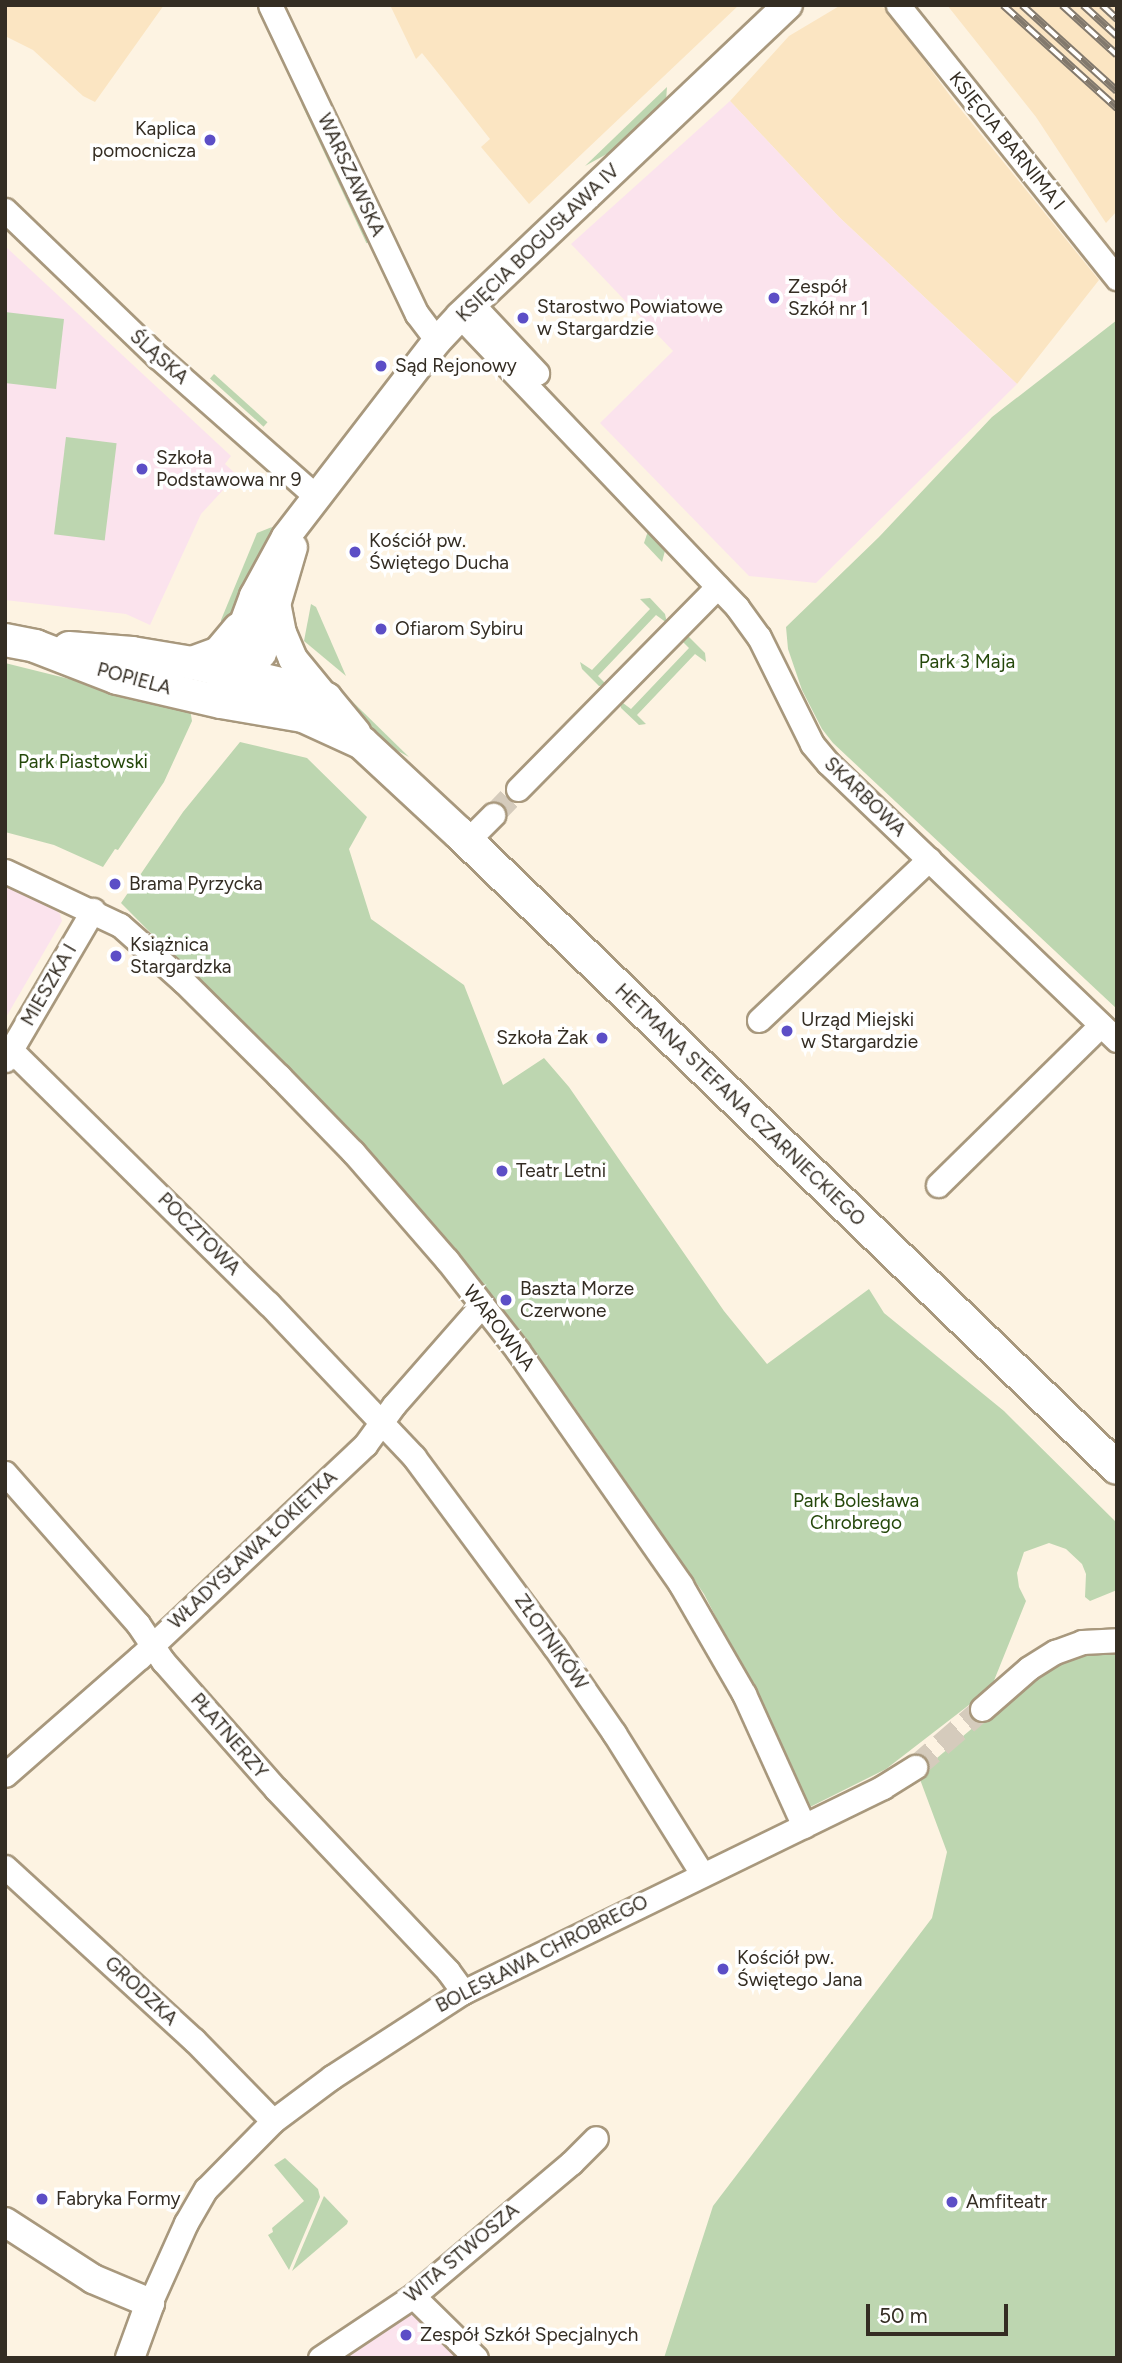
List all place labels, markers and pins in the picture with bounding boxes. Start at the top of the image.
place label: Kaplica pomocnicza [92,118,196,162]
marker: Kaplica pomocnicza [202,132,218,148]
place label: Zespół Szkół nr 1 [788,276,869,320]
marker: Zespół Szkół nr 1 [766,290,782,306]
place label: Starostwo Powiatowe w Stargardzie [537,296,723,340]
marker: Starostwo Powiatowe w Stargardzie [515,310,531,326]
place label: Sąd Rejonowy [395,355,517,377]
marker: Sąd Rejonowy [373,358,389,374]
place label: Szkoła Podstawowa nr 9 [156,447,301,491]
marker: Szkoła Podstawowa nr 9 [134,461,150,477]
place label: Kościół pw. Świętego Ducha [369,530,509,574]
marker: Kościół pw. Świętego Ducha [347,544,363,560]
place label: Ofiarom Sybiru [395,618,523,640]
marker: Ofiarom Sybiru [373,621,389,637]
place label: Brama Pyrzycka [129,873,263,895]
marker: Brama Pyrzycka [107,876,123,892]
place label: Książnica Stargardzka [130,934,231,978]
marker: Książnica Stargardzka [108,948,124,964]
place label: Urząd Miejski w Stargardzie [801,1009,918,1053]
marker: Urząd Miejski w Stargardzie [779,1023,795,1039]
place label: Szkoła Żak [496,1027,588,1049]
marker: Szkoła Żak [594,1030,610,1046]
place label: Teatr Letni [516,1160,606,1182]
marker: Teatr Letni [494,1163,510,1179]
place label: Baszta Morze Czerwone [520,1278,634,1322]
marker: Baszta Morze Czerwone [498,1292,514,1308]
place label: Kościół pw. Świętego Jana [737,1947,863,1991]
marker: Kościół pw. Świętego Jana [715,1961,731,1977]
place label: Fabryka Formy [56,2188,181,2210]
marker: Fabryka Formy [34,2191,50,2207]
place label: Amfiteatr [966,2191,1047,2213]
marker: Amfiteatr [944,2194,960,2210]
place label: Zespół Szkół Specjalnych [420,2324,638,2346]
marker: Zespół Szkół Specjalnych [398,2327,414,2343]

